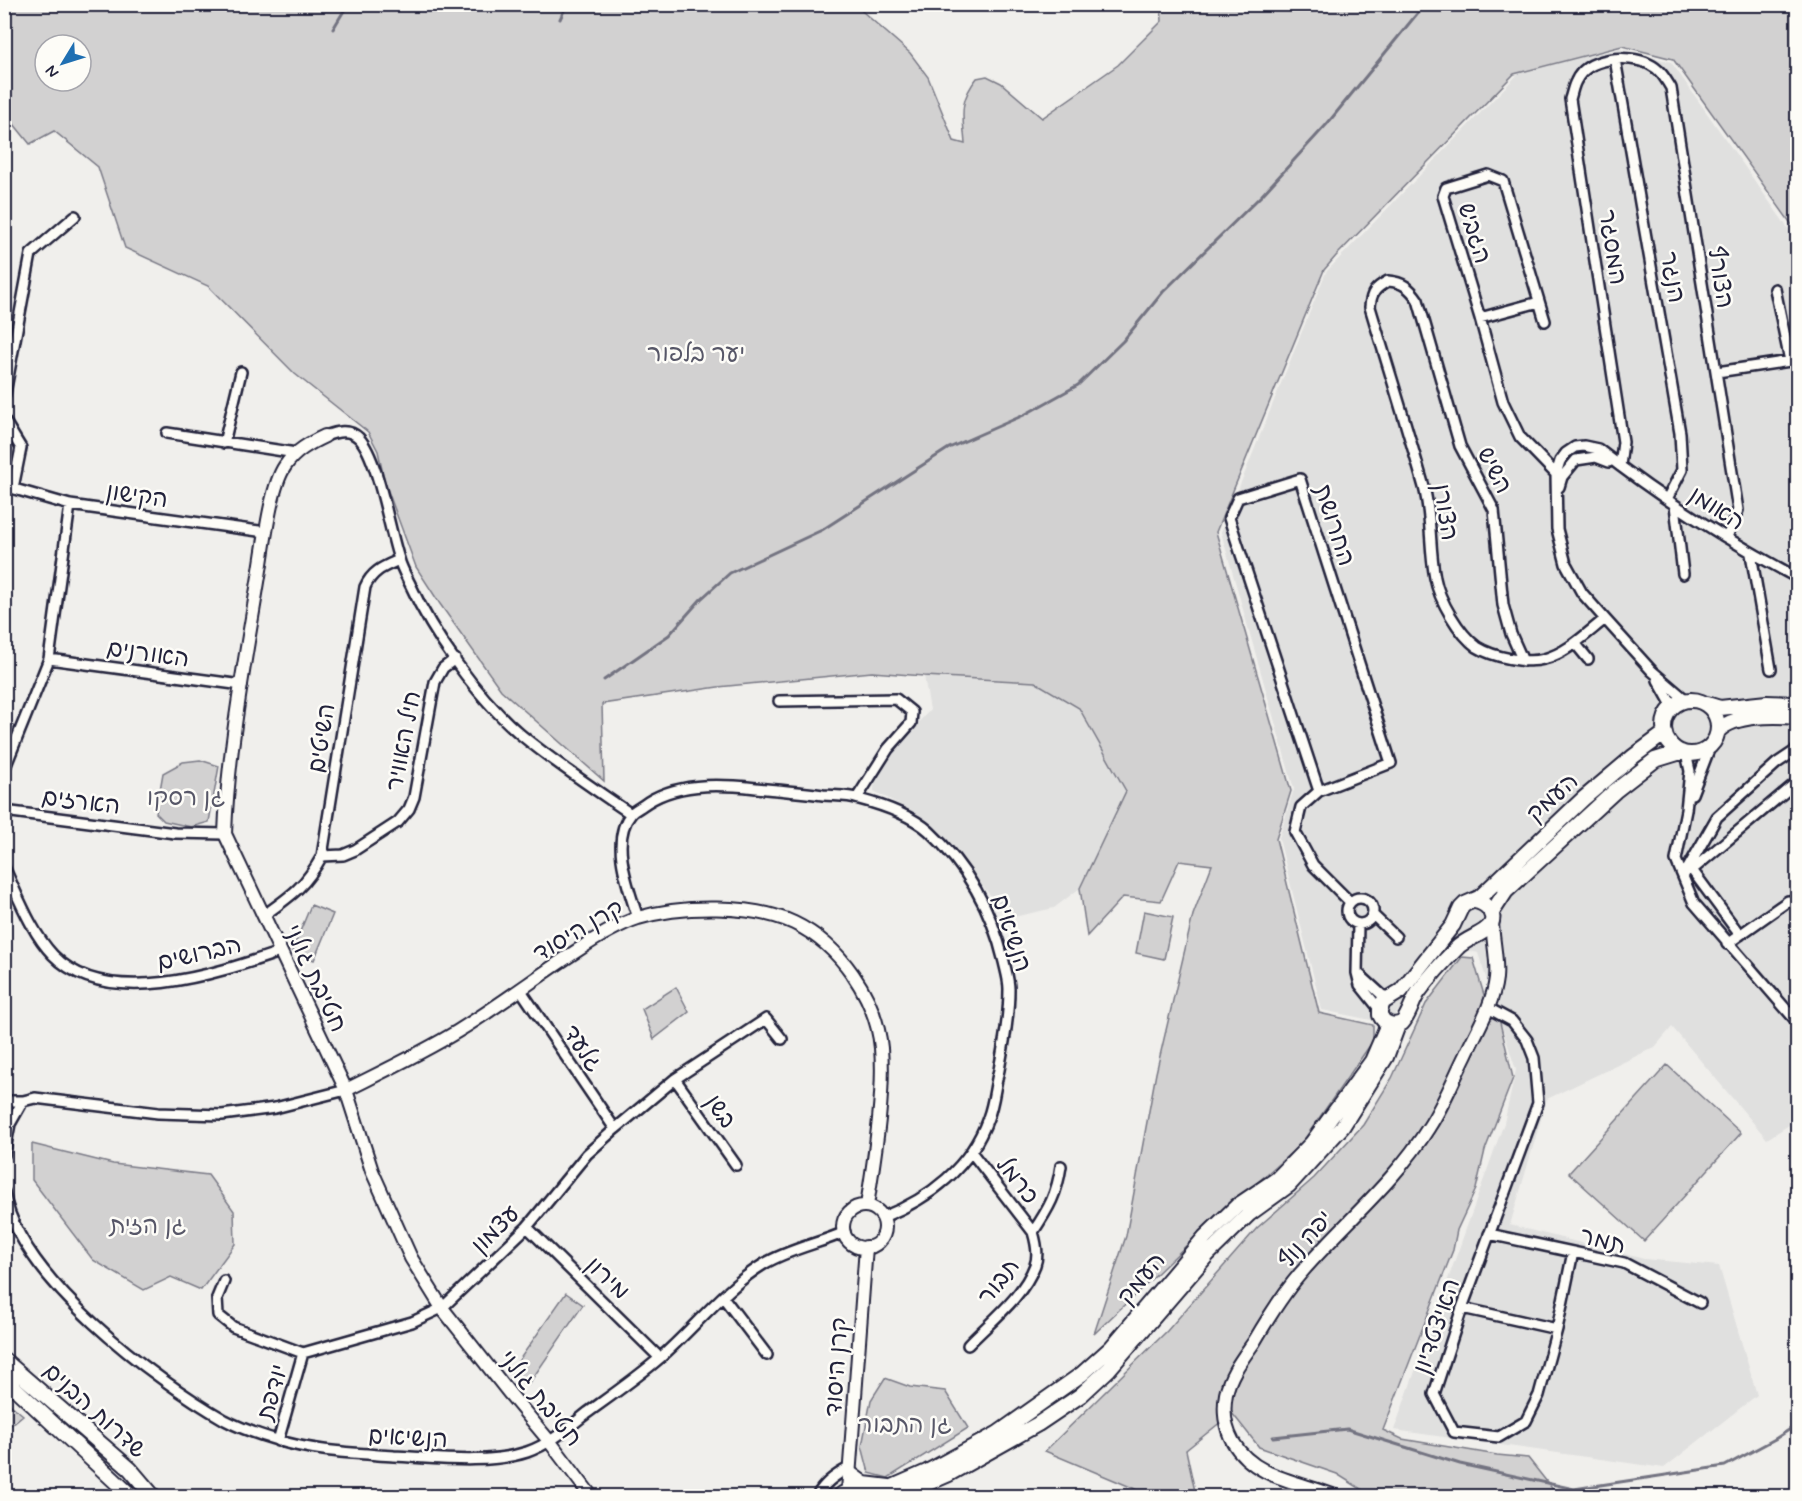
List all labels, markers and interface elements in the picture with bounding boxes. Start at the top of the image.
north arrow [33,33,93,93]
text: N [41,61,64,82]
street label: הגביש [1450,199,1497,268]
street label: המסגר [1590,207,1633,287]
street label: הצורף [1699,244,1740,311]
street label: הנגר [1652,249,1691,305]
park label: יער בלפור [647,339,745,370]
street label: השיש [1469,442,1518,499]
street label: הקישון [104,477,170,516]
street label: האומן [1682,480,1750,538]
street label: החרושת [1306,481,1361,570]
street label: הצורן [1425,482,1464,543]
street label: האורנים [104,633,191,676]
street label: חיל האוויר [380,689,429,794]
street label: השיטים [302,701,343,775]
street label: העמק [1520,766,1586,830]
street label: הארזים [40,782,122,823]
park label: גן רסקו [147,783,225,814]
street label: הנשיאים [983,891,1038,976]
street label: קרן היסוד [528,893,630,970]
street label: חטיבת גולני [276,920,353,1038]
street label: הברושים [154,930,245,979]
street label: גלעד [555,1019,609,1079]
street label: בשן [697,1089,742,1135]
street label: כרמל [988,1151,1045,1211]
street label: עצמון [465,1199,527,1261]
street label: יפה נוף [1272,1204,1340,1276]
park label: גן הזית [108,1211,187,1242]
street label: תמר [1576,1221,1629,1262]
street label: העמק [1111,1246,1173,1312]
street label: מירון [578,1251,636,1307]
street label: תבור [971,1252,1027,1312]
street label: האיצטדיון [1407,1274,1468,1378]
street label: קרן היסוד [819,1316,856,1418]
street label: חטיבת גולני [491,1344,588,1454]
street label: שדרות הבנים [36,1357,152,1466]
street label: יודפת [250,1361,296,1426]
park label: גן התבור [858,1410,952,1441]
street label: הנשיאים [367,1421,449,1456]

